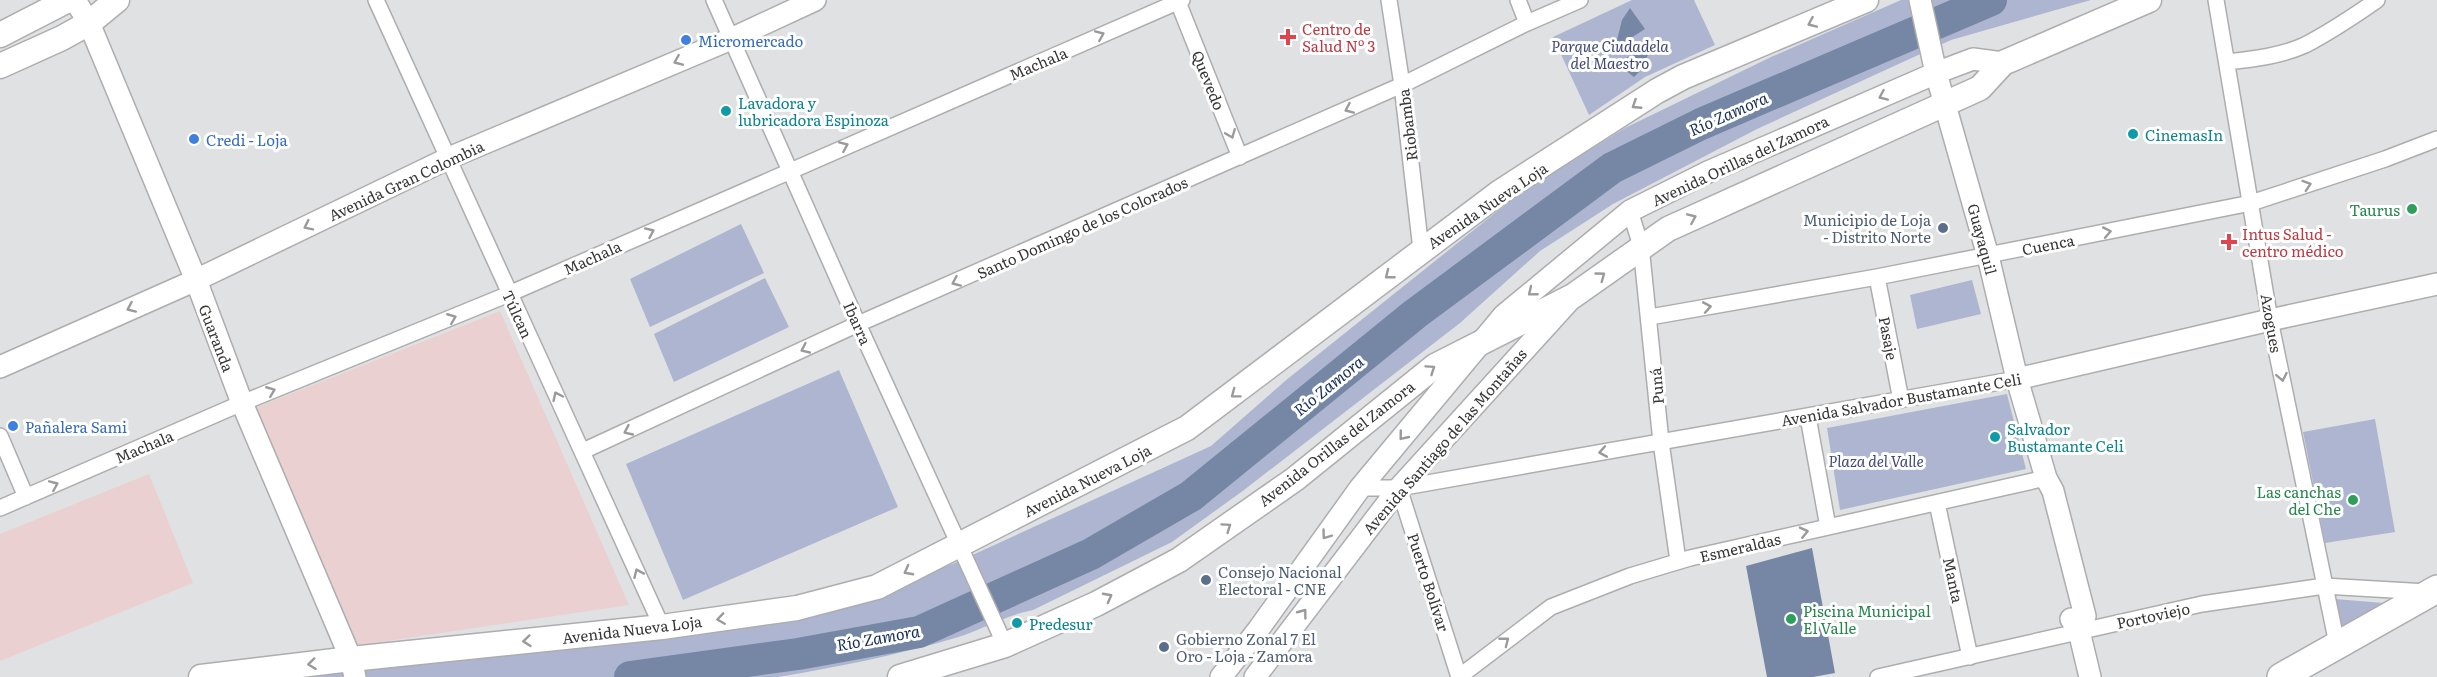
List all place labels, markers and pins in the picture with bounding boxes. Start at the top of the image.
place label: Centro de Salud Nº 3 [1302,17,1375,57]
marker: Centro de Salud Nº 3 [1279,28,1297,46]
place label: Micromercado [698,29,804,52]
marker: Micromercado [679,33,693,47]
place label: Lavadora y lubricadora Espinoza [738,91,890,131]
marker: Lavadora y lubricadora Espinoza [719,104,733,118]
place label: CinemasIn [2145,123,2223,146]
marker: CinemasIn [2126,127,2140,141]
place label: Credi - Loja [206,128,288,151]
marker: Credi - Loja [187,132,201,146]
place label: Taurus [2349,198,2400,221]
marker: Taurus [2405,202,2419,216]
place label: Municipio de Loja - Distrito Norte [1803,208,1932,248]
marker: Municipio de Loja - Distrito Norte [1936,221,1950,235]
place label: Intus Salud - centro médico [2242,222,2344,262]
marker: Intus Salud - centro médico [2220,233,2238,251]
place label: Pañalera Sami [25,415,127,438]
place label: Salvador Bustamante Celi [2007,417,2124,457]
marker: Pañalera Sami [6,419,20,433]
marker: Salvador Bustamante Celi [1988,430,2002,444]
place label: Las canchas del Che [2256,480,2341,520]
marker: Las canchas del Che [2346,493,2360,507]
place label: Consejo Nacional Electoral - CNE [1218,560,1342,600]
marker: Consejo Nacional Electoral - CNE [1199,573,1213,587]
place label: Piscina Municipal El Valle [1803,599,1931,639]
place label: Predesur [1029,612,1093,635]
marker: Piscina Municipal El Valle [1784,612,1798,626]
marker: Predesur [1010,616,1024,630]
place label: Gobierno Zonal 7 El Oro - Loja - Zamora [1176,627,1316,667]
marker: Gobierno Zonal 7 El Oro - Loja - Zamora [1157,640,1171,654]

